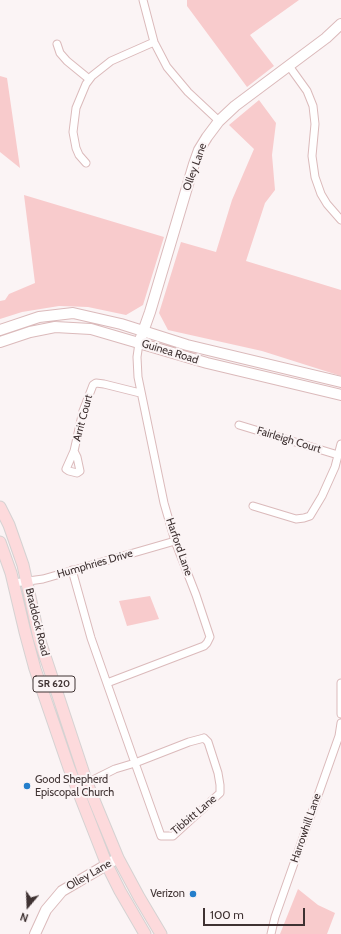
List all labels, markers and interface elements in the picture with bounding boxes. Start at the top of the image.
street label: Olley Lane [180,141,210,193]
street label: Guinea Road [140,337,200,367]
street label: Arrit Court [70,393,96,443]
street label: Fairleigh Court [255,424,323,456]
street label: Harford Lane [163,516,195,578]
street label: Humphries Drive [56,547,134,581]
street label: Braddock Road [22,587,52,657]
road number: SR 620 [33,676,75,692]
place label: Good Shepherd Episcopal Church [35,773,114,799]
marker: Good Shepherd Episcopal Church [22,781,32,791]
street label: Tibbitt Lane [169,792,219,838]
street label: Harrowhill Lane [288,792,324,864]
street label: Olley Lane [64,857,114,893]
north arrow [8,886,48,926]
place label: Verizon [150,887,185,901]
marker: Verizon [188,889,198,899]
scale bar [205,900,307,926]
text: 100 m [210,907,244,922]
text: N [18,909,30,925]

